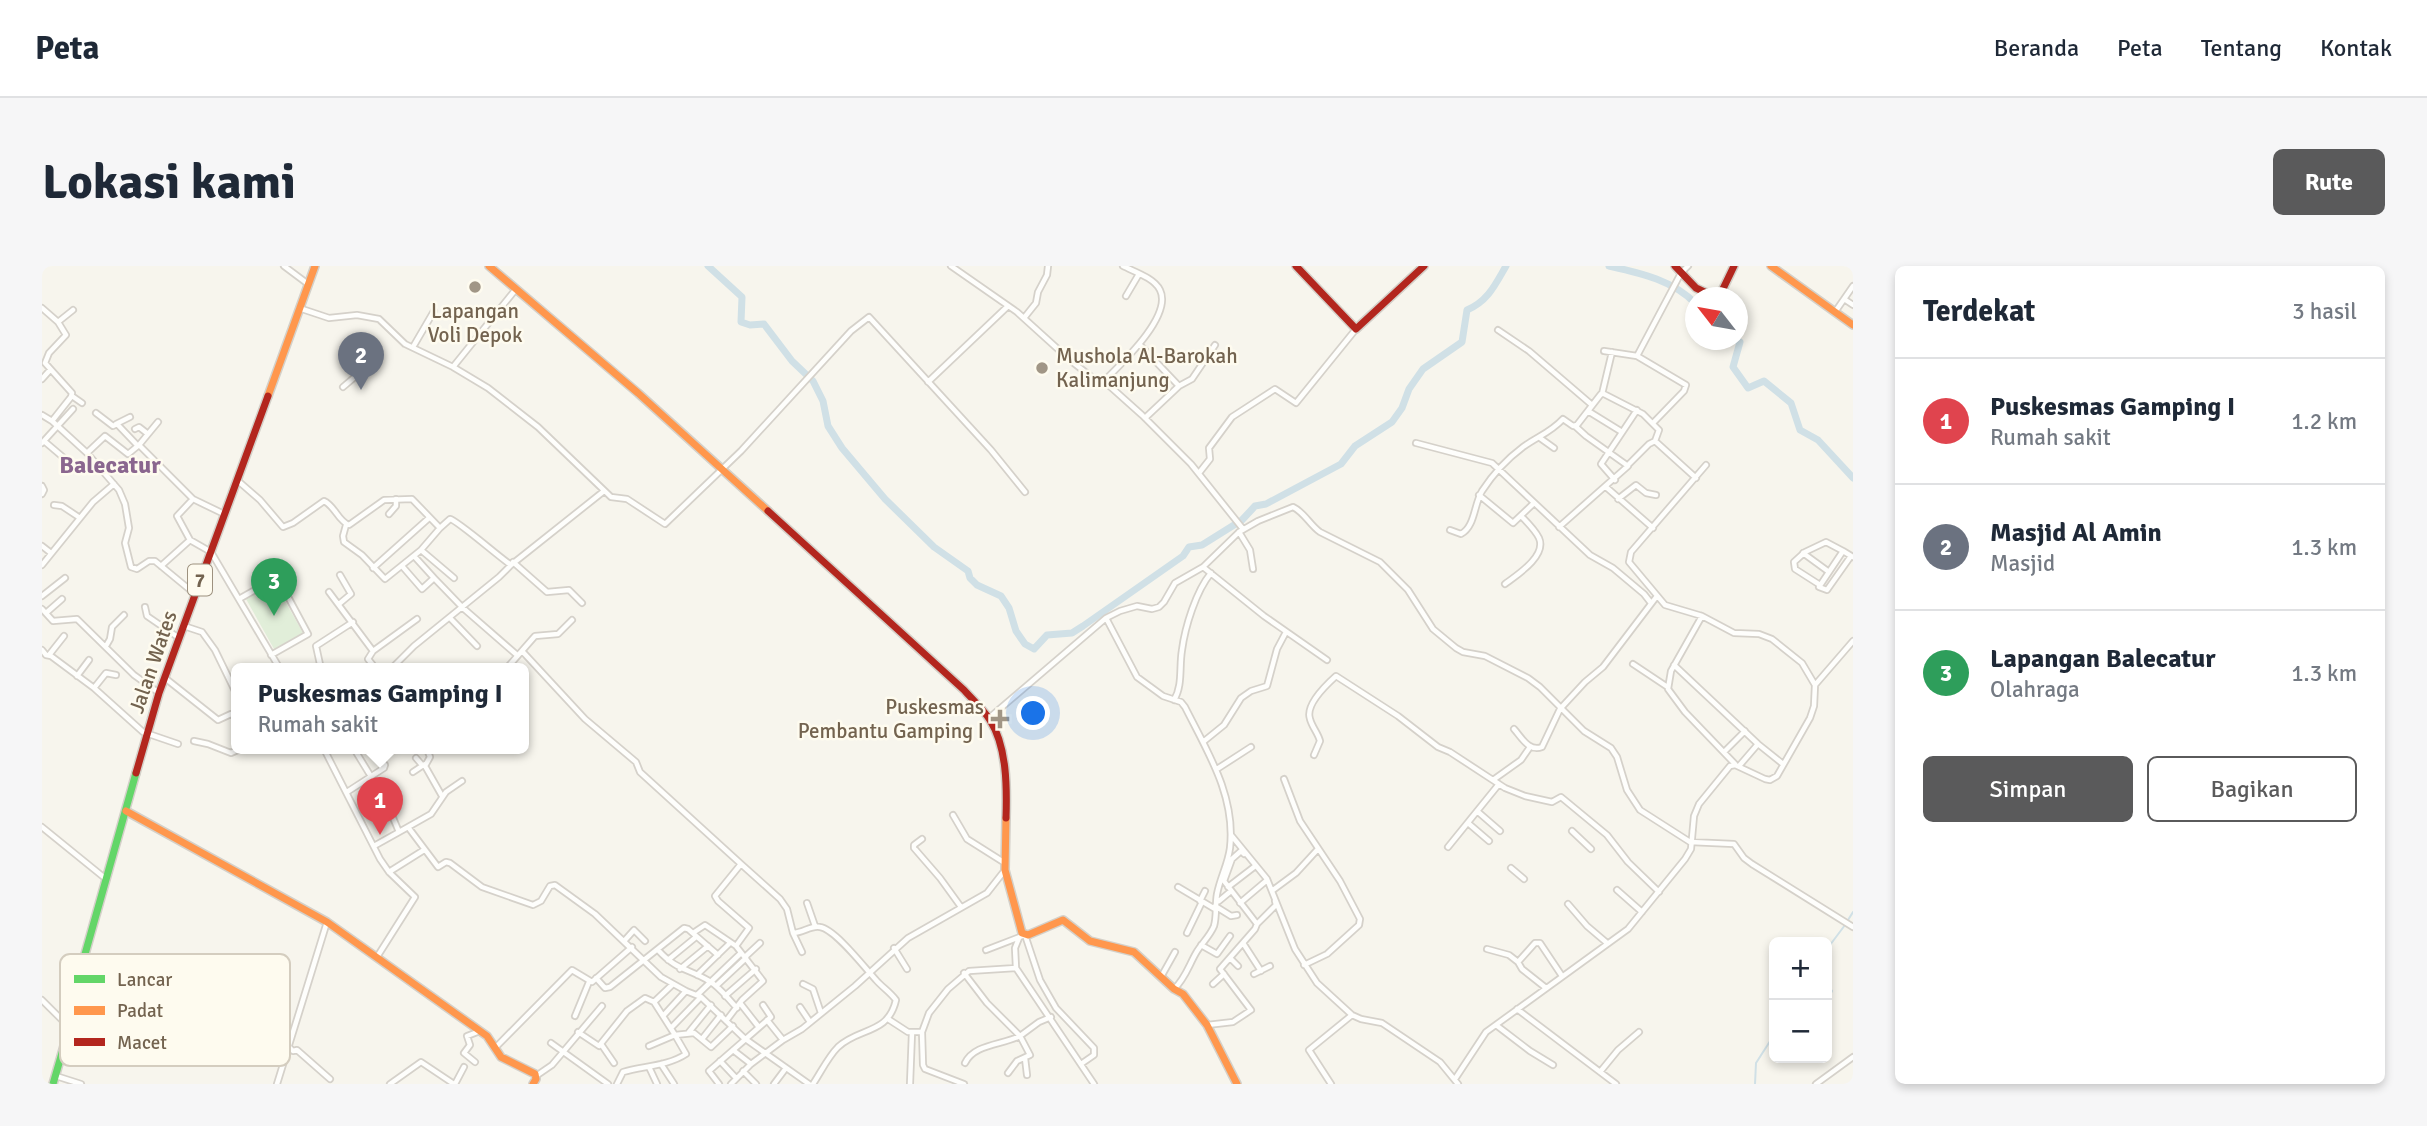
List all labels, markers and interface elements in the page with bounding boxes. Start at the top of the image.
text: Peta [35,28,99,69]
text: Beranda [1994,33,2079,63]
text: Peta [2117,33,2163,63]
text: Tentang [2201,33,2282,63]
text: Kontak [2320,33,2392,63]
button: Rute [2273,149,2385,215]
text: Lokasi kami [42,152,296,212]
marker: Lapangan Voli Depok [467,279,483,295]
north arrow [1685,287,1748,350]
text: Terdekat [1923,293,2035,330]
text: 3 hasil [2292,297,2357,326]
place label: Lapangan Voli Depok [428,298,523,348]
pin: 2 [338,332,384,390]
place label: Mushola Al-Barokah Kalimanjung [1056,343,1238,393]
marker: Mushola Al-Barokah Kalimanjung [1034,360,1050,376]
text: Puskesmas Gamping I [1990,391,2235,423]
text: 1 [1940,407,1952,436]
text: 1.2 km [2291,407,2357,436]
text: Rumah sakit [1990,423,2111,452]
district label: Balecatur [59,450,161,480]
text: Masjid Al Amin [1990,517,2162,549]
text: 2 [1940,533,1952,562]
text: 1.3 km [2291,533,2357,562]
text: Masjid [1990,549,2055,578]
pin: 3 [251,558,297,616]
road number: 7 [188,564,212,596]
street label: Jalan Wates [123,607,183,717]
text: Lapangan Balecatur [1990,643,2216,675]
text: 3 [1940,659,1952,688]
text: 1.3 km [2291,659,2357,688]
popup [231,663,529,754]
text: Olahraga [1990,675,2080,704]
text: Puskesmas Gamping I [257,678,503,710]
place label: Puskesmas Pembantu Gamping I [798,694,984,744]
your location [1016,696,1050,730]
marker: Puskesmas Pembantu Gamping I [990,709,1010,729]
text: Rumah sakit [257,710,378,739]
button: Simpan [1923,756,2133,822]
button: Bagikan [2147,756,2357,822]
pin: 1 [357,777,403,835]
map controls [1769,937,1832,1063]
button: + [1769,937,1832,1000]
legend [60,954,290,1066]
text: Lancar [117,968,172,992]
text: Padat [117,999,163,1023]
button: − [1769,1000,1832,1063]
text: Macet [117,1031,167,1055]

